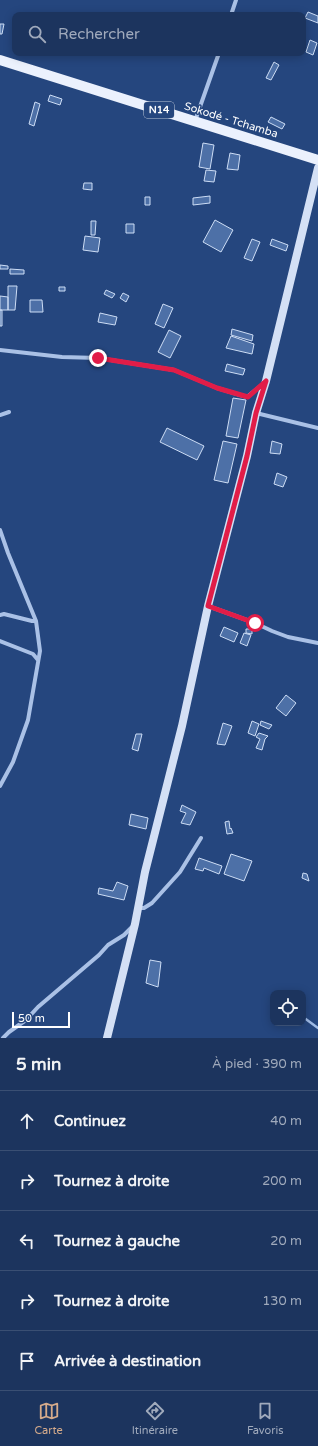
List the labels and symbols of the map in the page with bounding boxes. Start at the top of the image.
street label: Sokodé - Tchamba [183,100,279,140]
road number: N14 [144,102,174,118]
route end [89,349,107,367]
route start [246,614,264,632]
scale bar [12,1010,70,1029]

